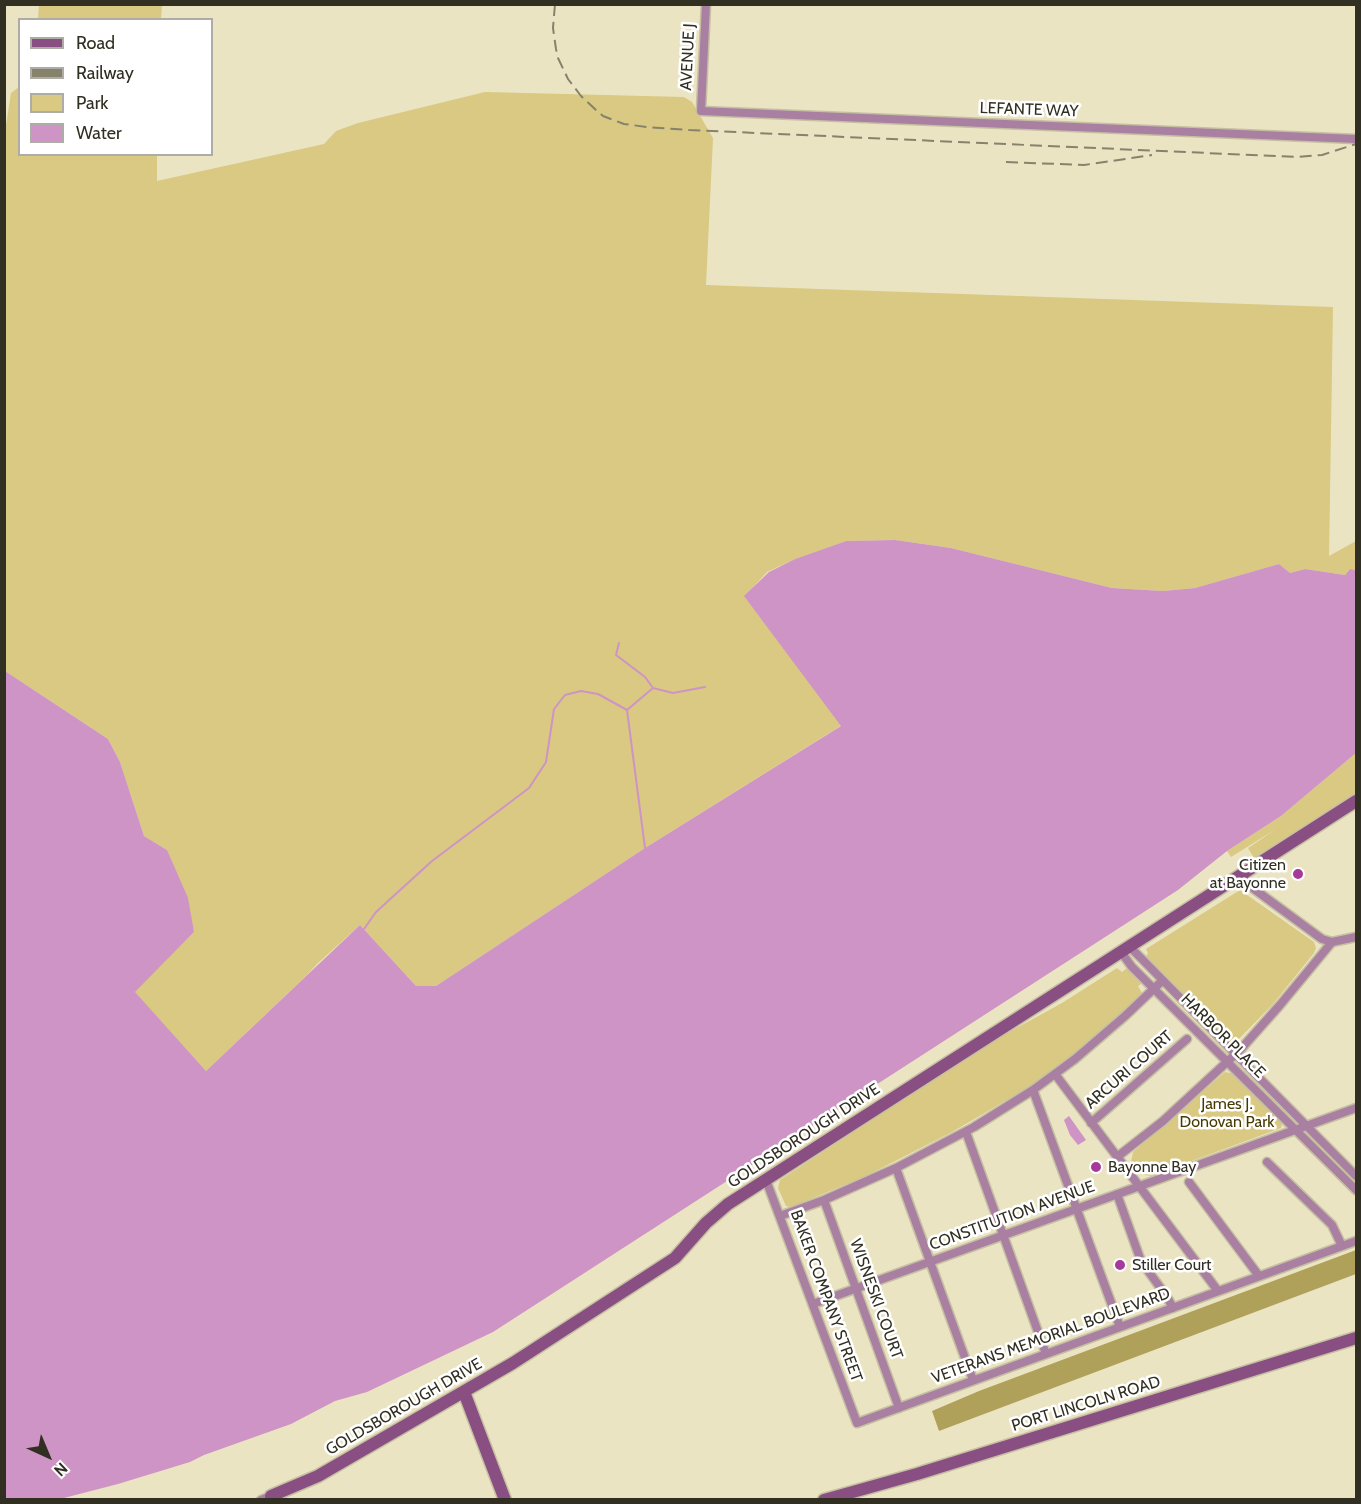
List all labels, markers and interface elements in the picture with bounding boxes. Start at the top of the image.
legend [18,18,213,156]
street label: AVENUE J [677,23,699,91]
text: Road [76,32,115,54]
text: Railway [76,62,134,84]
text: Park [76,92,108,114]
street label: LEFANTE WAY [979,99,1079,121]
text: Water [76,122,122,144]
place label: Citizen at Bayonne [1210,855,1286,893]
marker: Citizen at Bayonne [1291,867,1305,881]
street label: HARBOR PLACE [1177,990,1269,1082]
street label: ARCURI COURT [1081,1027,1177,1113]
street label: GOLDSBOROUGH DRIVE [724,1080,884,1192]
park label: James J. Donovan Park [1180,1094,1274,1132]
place label: Bayonne Bay [1108,1157,1196,1177]
marker: Bayonne Bay [1089,1160,1103,1174]
street label: CONSTITUTION AVENUE [927,1177,1097,1255]
street label: BAKER COMPANY STREET [786,1207,866,1385]
street label: WISNESKI COURT [845,1236,907,1362]
place label: Stiller Court [1132,1255,1211,1275]
marker: Stiller Court [1113,1258,1127,1272]
street label: VETERANS MEMORIAL BOULEVARD [929,1284,1173,1388]
street label: GOLDSBOROUGH DRIVE [323,1354,485,1460]
street label: PORT LINCOLN ROAD [1009,1372,1163,1436]
north arrow [18,1426,78,1486]
text: N [50,1459,72,1480]

